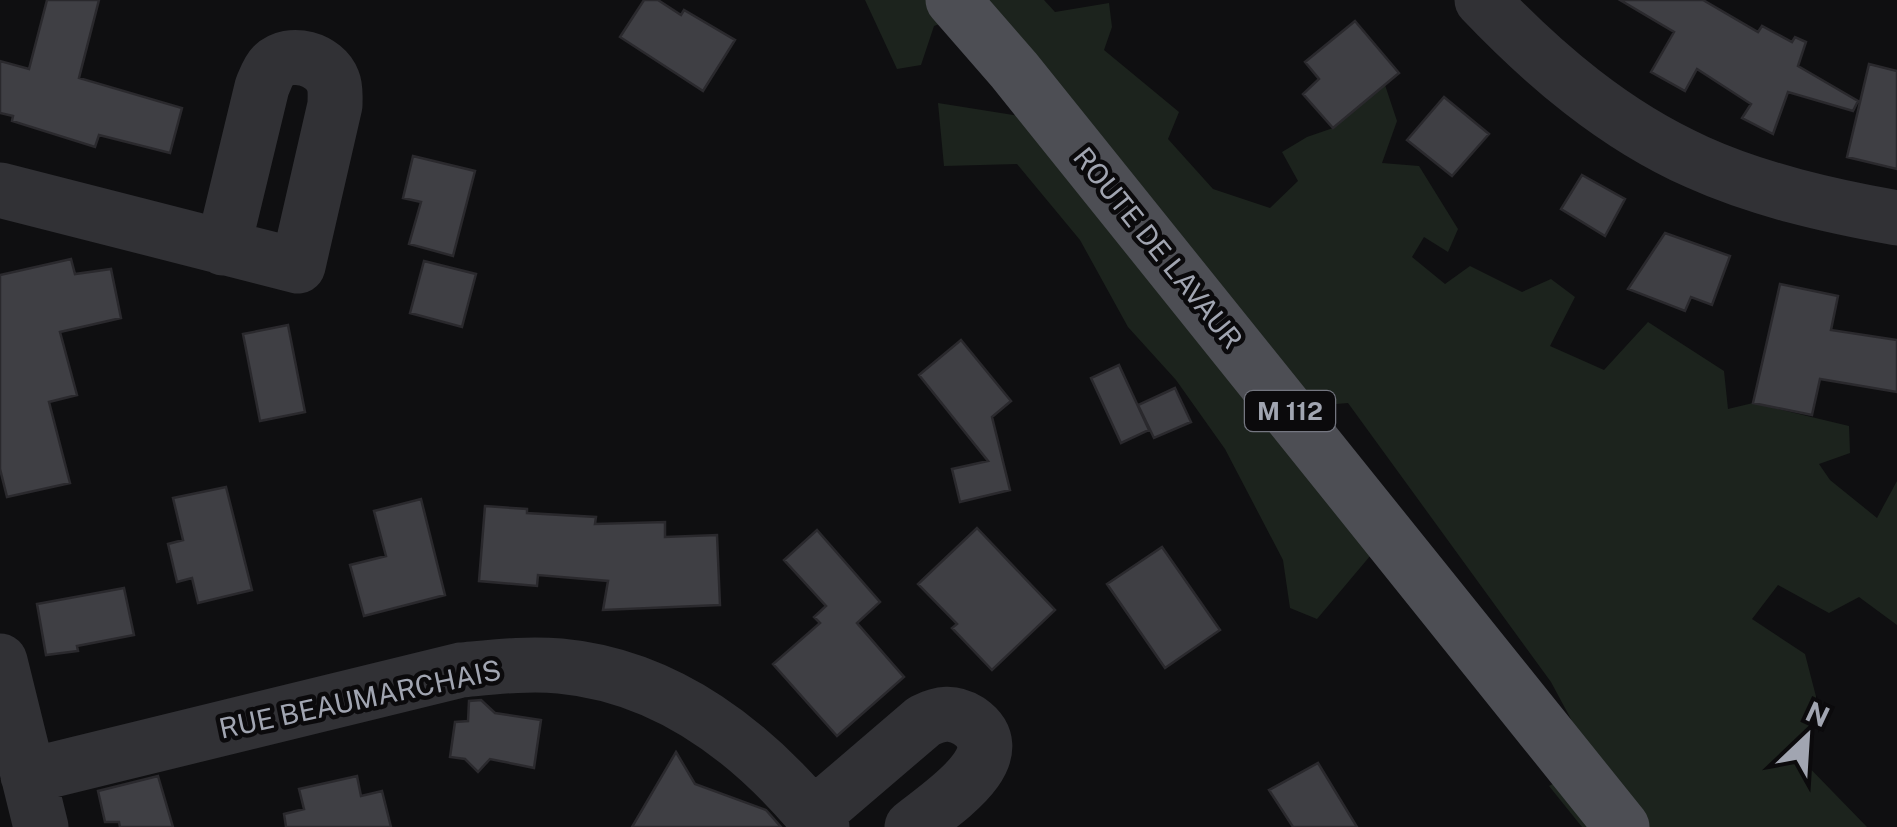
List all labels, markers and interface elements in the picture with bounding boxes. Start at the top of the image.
street label: ROUTE DE LAVAUR [1067,140,1250,355]
road number: M 112 [1245,391,1335,431]
street label: RUE BEAUMARCHAIS [216,652,504,745]
north arrow [1757,687,1857,787]
text: N [1801,694,1835,733]

